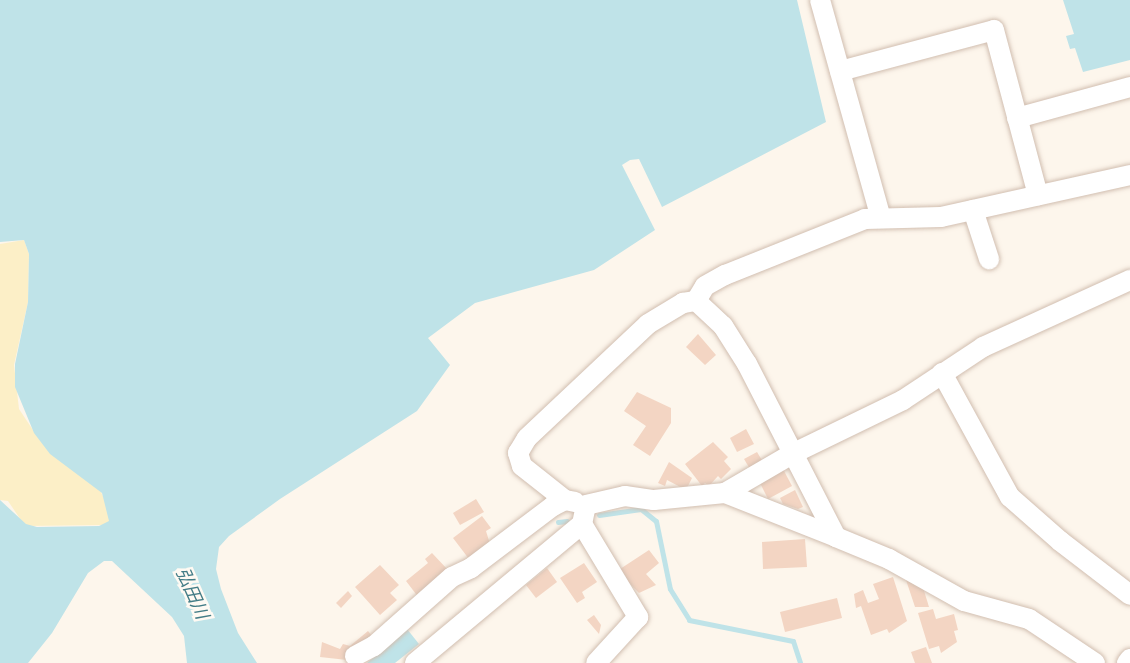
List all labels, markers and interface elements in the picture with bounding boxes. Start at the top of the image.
water label: 弘田川 [172,564,214,622]

